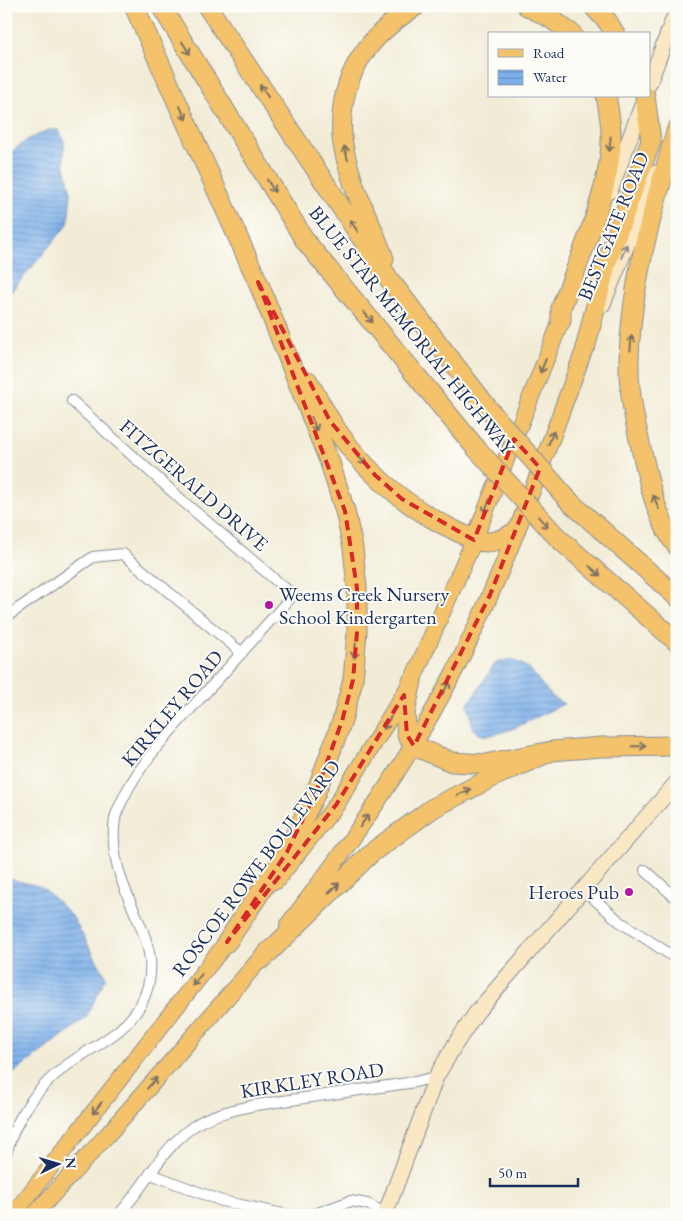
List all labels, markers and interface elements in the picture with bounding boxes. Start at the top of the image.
legend [488,32,650,98]
one-way arrow [182,40,192,54]
text: Road [533,43,565,62]
text: Water [533,67,567,86]
one-way arrow [259,85,269,99]
one-way arrow [179,105,188,120]
one-way arrow [605,136,615,152]
one-way arrow [341,146,350,162]
street label: BESTGATE ROAD [571,148,655,304]
one-way arrow [267,179,277,193]
street label: BLUE STAR MEMORIAL HIGHWAY [303,200,522,461]
one-way arrow [349,220,359,234]
one-way arrow [620,244,630,259]
one-way arrow [362,310,373,323]
one-way arrow [626,335,635,351]
one-way arrow [538,358,548,373]
street label: FITZGERALD DRIVE [114,413,274,557]
one-way arrow [311,417,320,432]
one-way arrow [547,430,556,446]
one-way arrow [355,453,367,466]
one-way arrow [651,495,660,510]
one-way arrow [482,498,492,513]
one-way arrow [537,515,549,528]
one-way arrow [588,565,601,576]
place label: Weems Creek Nursery School Kindergarten [279,581,449,630]
marker: Weems Creek Nursery School Kindergarten [263,599,275,611]
one-way arrow [351,642,360,658]
street label: KIRKLEY ROAD [116,644,228,772]
one-way arrow [441,681,451,696]
one-way arrow [382,716,392,730]
one-way arrow [630,741,647,751]
street label: ROSCOE ROWE BOULEVARD [166,754,346,982]
one-way arrow [456,787,471,796]
one-way arrow [359,814,369,828]
place label: Heroes Pub [528,879,619,905]
one-way arrow [328,882,340,894]
marker: Heroes Pub [623,886,635,898]
one-way arrow [191,973,202,986]
street label: KIRKLEY ROAD [239,1056,385,1104]
one-way arrow [147,1077,158,1090]
one-way arrow [91,1101,102,1114]
north arrow [32,1138,82,1188]
text: N [61,1156,80,1170]
scale bar [490,1156,578,1188]
text: 50 m [498,1163,527,1182]

